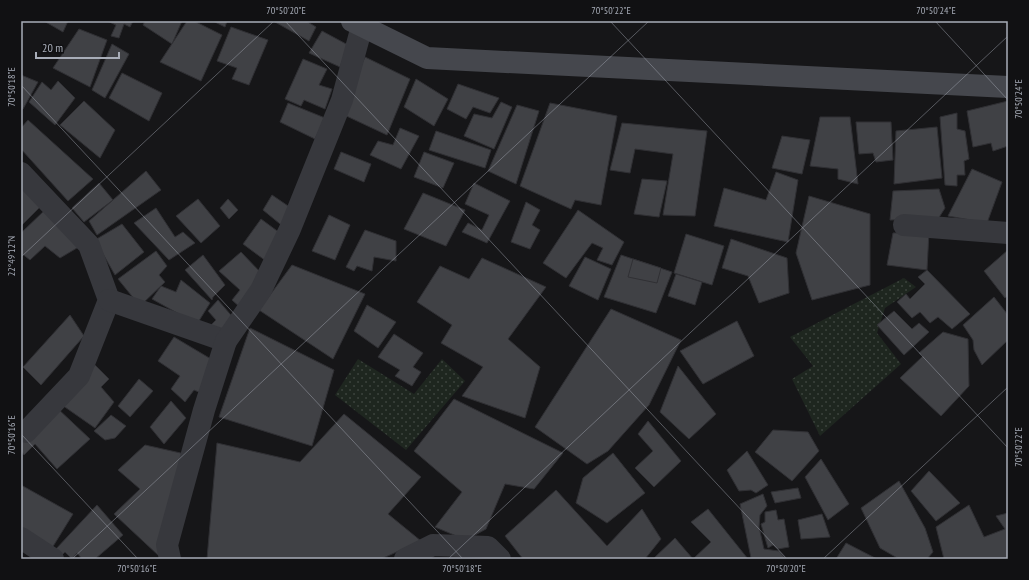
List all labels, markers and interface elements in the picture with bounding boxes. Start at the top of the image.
text: 70°50'20"E [266,4,306,17]
text: 70°50'22"E [591,4,631,17]
text: 70°50'24"E [916,4,956,17]
scale bar [36,34,119,60]
text: 20 m [42,40,63,55]
text: 70°50'18"E [5,67,18,107]
text: 70°50'24"E [1012,79,1025,119]
text: 22°49'12"N [5,236,18,276]
text: 70°50'16"E [5,415,18,455]
text: 70°50'22"E [1012,427,1025,467]
text: 70°50'16"E [117,562,157,575]
text: 70°50'18"E [442,562,482,575]
text: 70°50'20"E [766,562,806,575]

